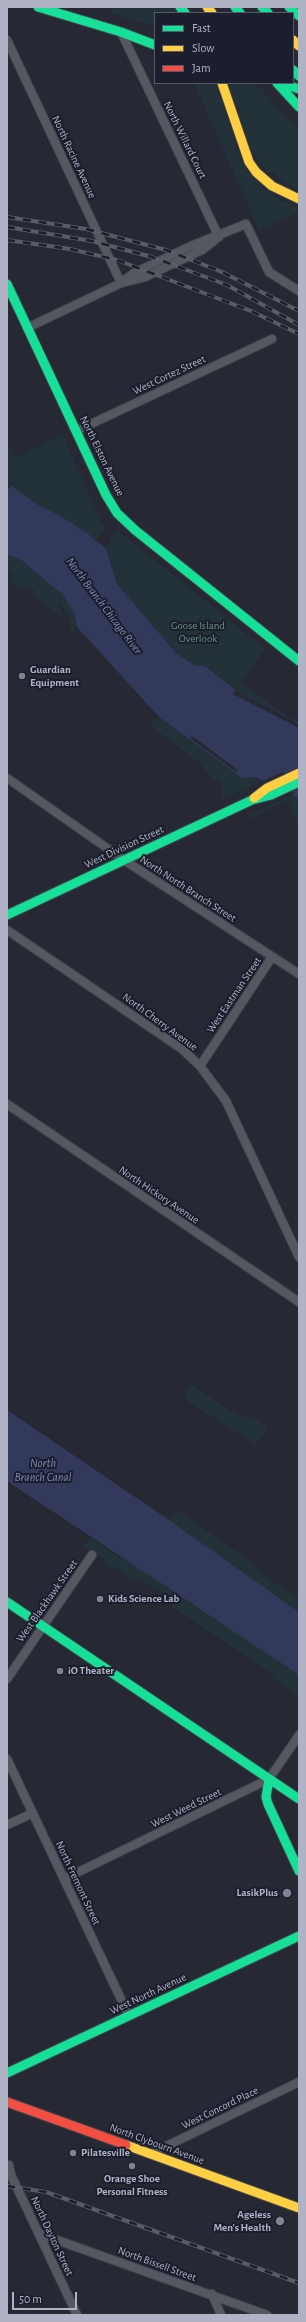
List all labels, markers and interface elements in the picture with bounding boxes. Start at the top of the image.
legend [154,12,294,84]
text: Fast [192,22,211,34]
text: Slow [192,42,214,54]
text: Jam [192,62,211,74]
street label: North Willard Court [161,99,209,181]
street label: North Racine Avenue [49,114,99,200]
street label: West Cortez Street [130,352,208,398]
street label: North Elston Avenue [77,414,127,498]
water label: North Branch Chicago River [63,555,145,657]
park label: Goose Island Overlook [171,619,225,645]
place label: Guardian Equipment [30,663,79,689]
marker: Guardian Equipment [17,671,27,681]
street label: West Division Street [82,823,166,871]
street label: North North Branch Street [137,853,239,925]
street label: West Eastman Street [204,955,264,1035]
street label: North Cherry Avenue [120,990,200,1054]
street label: North Hickory Avenue [116,1163,202,1227]
water label: North Branch Canal [14,1456,72,1484]
street label: West Blackhawk Street [14,1557,80,1645]
place label: Kids Science Lab [108,1592,179,1606]
marker: Kids Science Lab [95,1594,105,1604]
place label: iO Theater [68,1664,114,1678]
marker: iO Theater [55,1666,65,1676]
street label: West Weed Street [149,1785,223,1831]
street label: North Fremont Street [53,1839,103,1927]
place label: LasikPlus [236,1886,278,1900]
marker: LasikPlus [281,1887,293,1899]
street label: West North Avenue [108,1970,188,2018]
street label: West Concord Place [180,2084,260,2132]
street label: North Clybourn Avenue [108,2121,206,2167]
place label: Pilatesville [81,2146,130,2160]
marker: Pilatesville [68,2148,78,2158]
marker: Orange Shoe Personal Fitness [127,2161,137,2171]
place label: Orange Shoe Personal Fitness [96,2172,168,2198]
street label: North Dayton Street [28,2194,76,2278]
place label: Ageless Men's Health [213,2208,271,2234]
marker: Ageless Men's Health [274,2215,286,2227]
street label: North Bissell Street [116,2244,198,2284]
scale bar [14,2284,79,2310]
text: 50 m [19,2293,42,2305]

